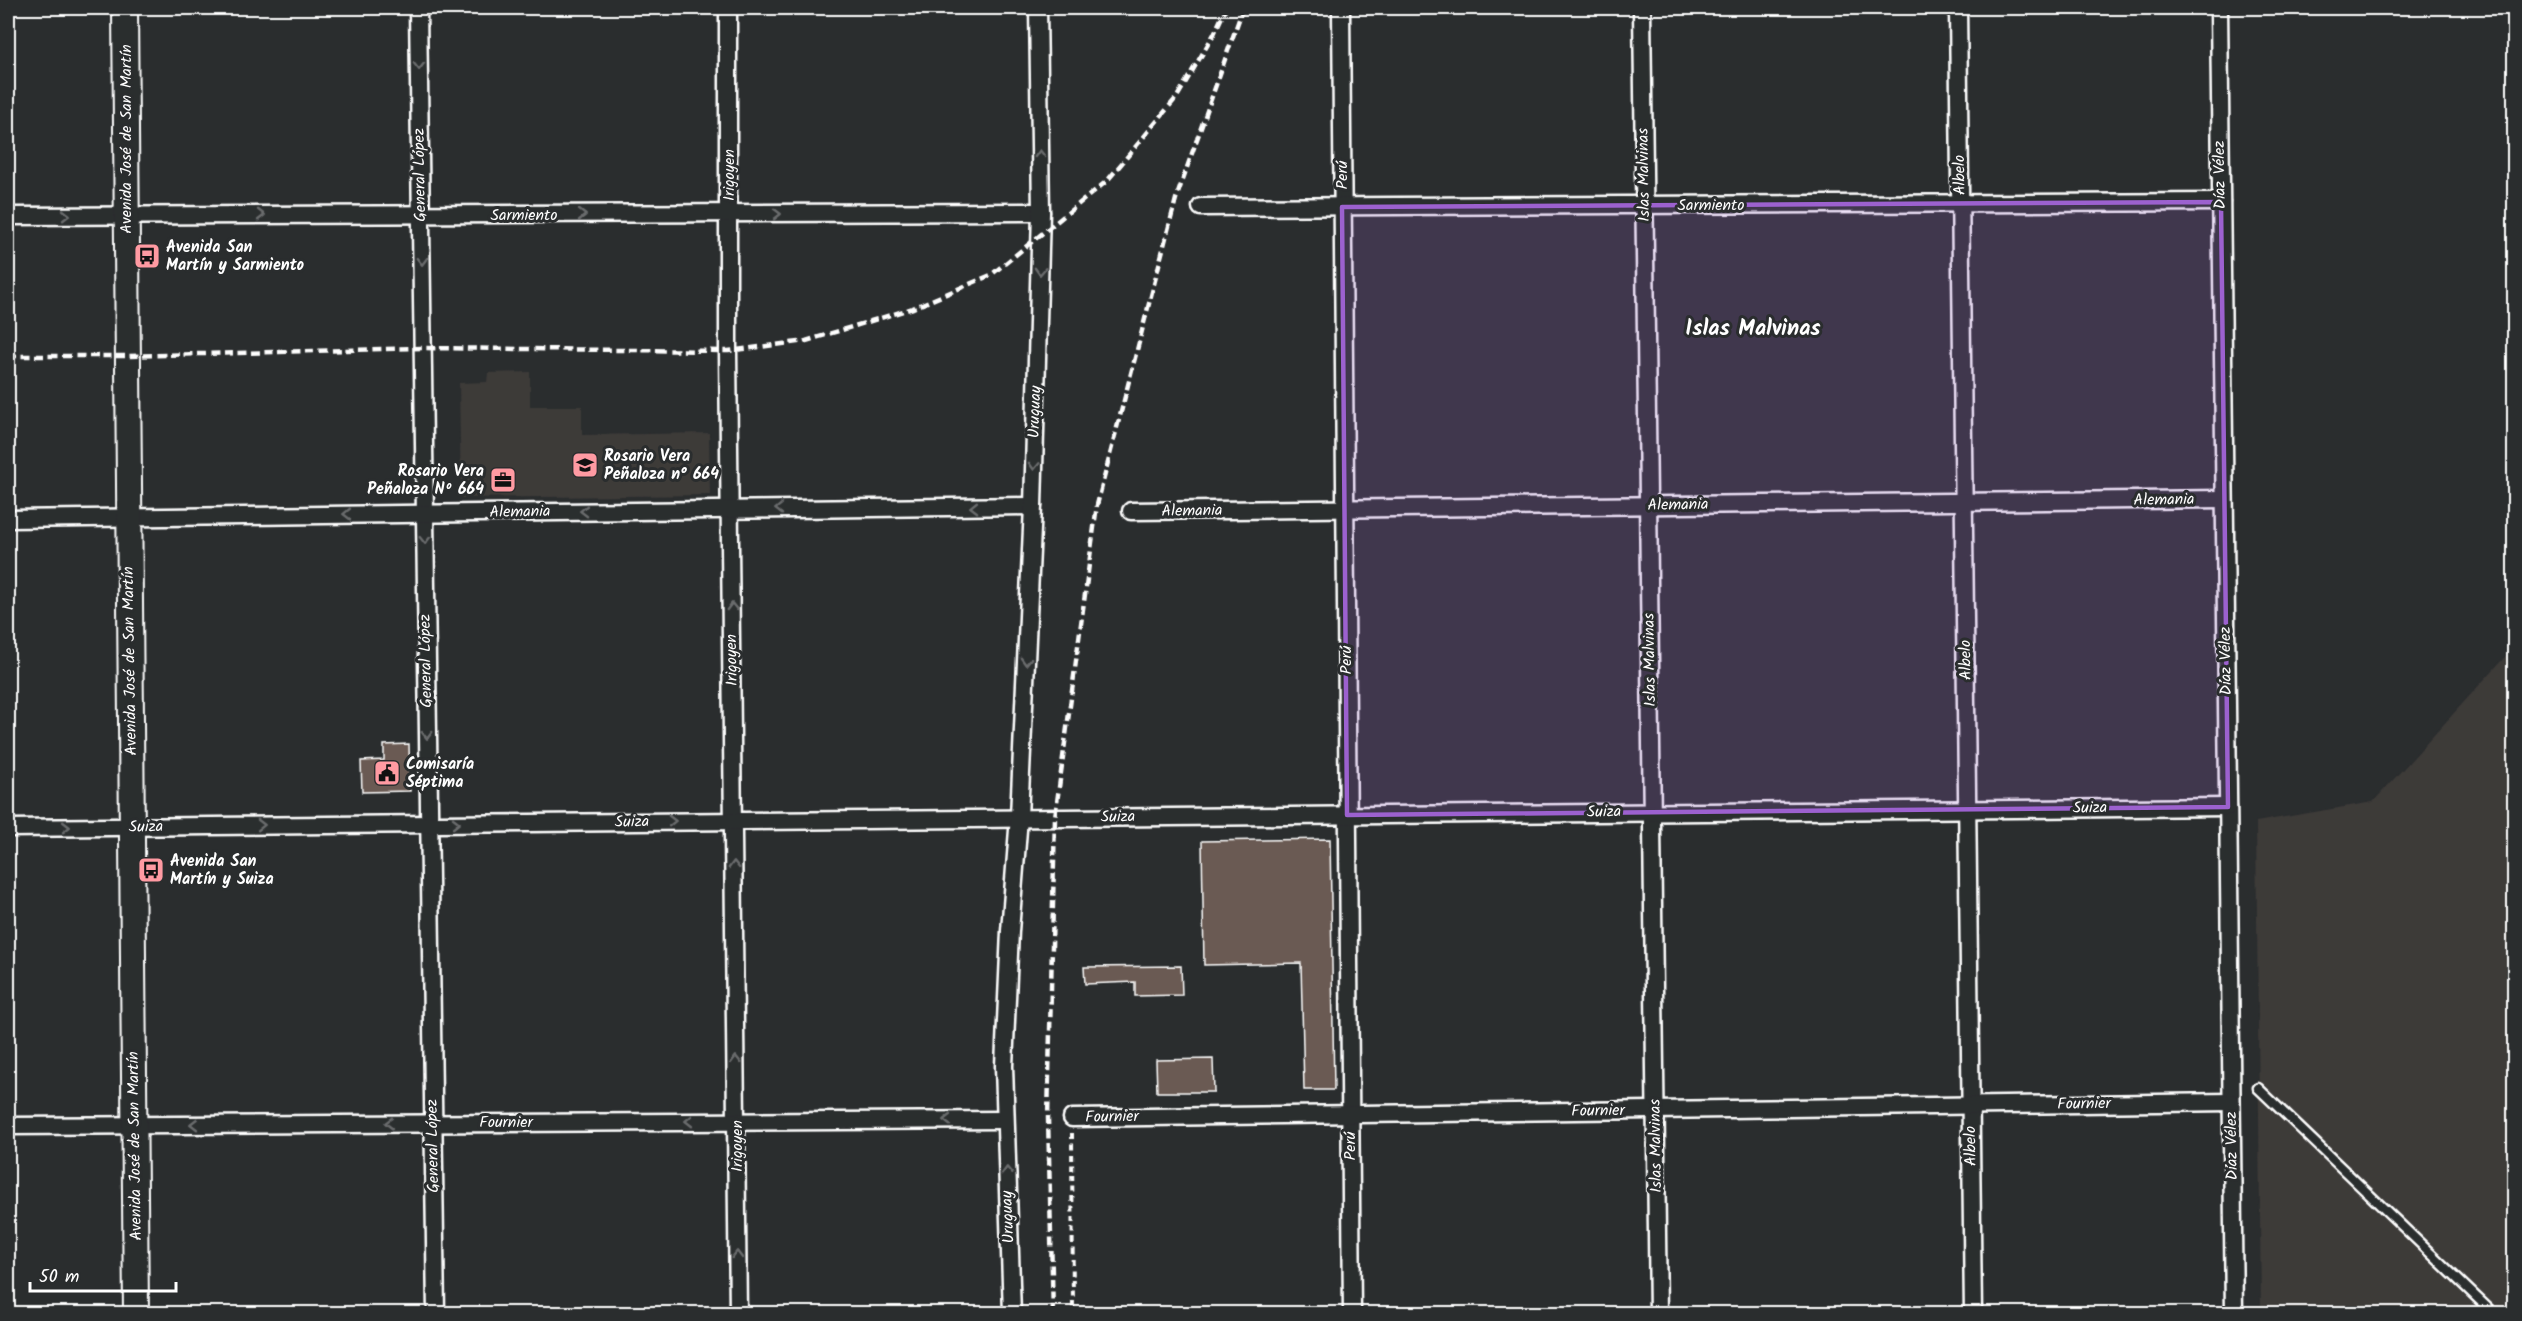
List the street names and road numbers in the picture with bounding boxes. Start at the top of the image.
street label: Avenida José de San Martín [114,44,139,234]
street label: General López [407,128,433,222]
street label: Islas Malvinas [1631,128,1657,222]
street label: Díaz Vélez [2207,140,2233,210]
street label: Irigoyen [717,149,742,201]
street label: Albelo [1947,155,1973,195]
street label: Perú [1330,160,1355,189]
street label: Sarmiento [1677,193,1745,218]
street label: Sarmiento [490,203,558,228]
street label: Uruguay [1022,385,1048,439]
street label: Alemania [2133,487,2195,513]
street label: Alemania [1647,492,1709,518]
street label: Alemania [1161,498,1223,524]
street label: Alemania [489,499,551,525]
street label: Avenida José de San Martín [116,566,144,756]
street label: Islas Malvinas [1637,613,1663,707]
street label: General López [413,614,439,708]
street label: Díaz Vélez [2213,626,2239,696]
street label: Irigoyen [719,634,745,686]
street label: Albelo [1953,640,1979,680]
street label: Perú [1334,645,1359,674]
street label: Suiza [2073,795,2107,821]
street label: Suiza [1587,799,1621,825]
street label: Suiza [1101,804,1135,830]
street label: Suiza [615,809,649,835]
street label: Suiza [129,814,163,840]
street label: Avenida José de San Martín [121,1051,149,1241]
street label: Fournier [2057,1091,2113,1117]
street label: Fournier [1571,1098,1627,1124]
street label: General López [420,1099,446,1193]
street label: Islas Malvinas [1643,1099,1669,1193]
street label: Fournier [1085,1104,1141,1130]
street label: Fournier [479,1110,534,1135]
street label: Díaz Vélez [2219,1111,2245,1181]
street label: Irigoyen [725,1120,750,1172]
street label: Albelo [1958,1126,1984,1166]
street label: Perú [1338,1131,1363,1160]
street label: Uruguay [995,1190,1021,1244]

